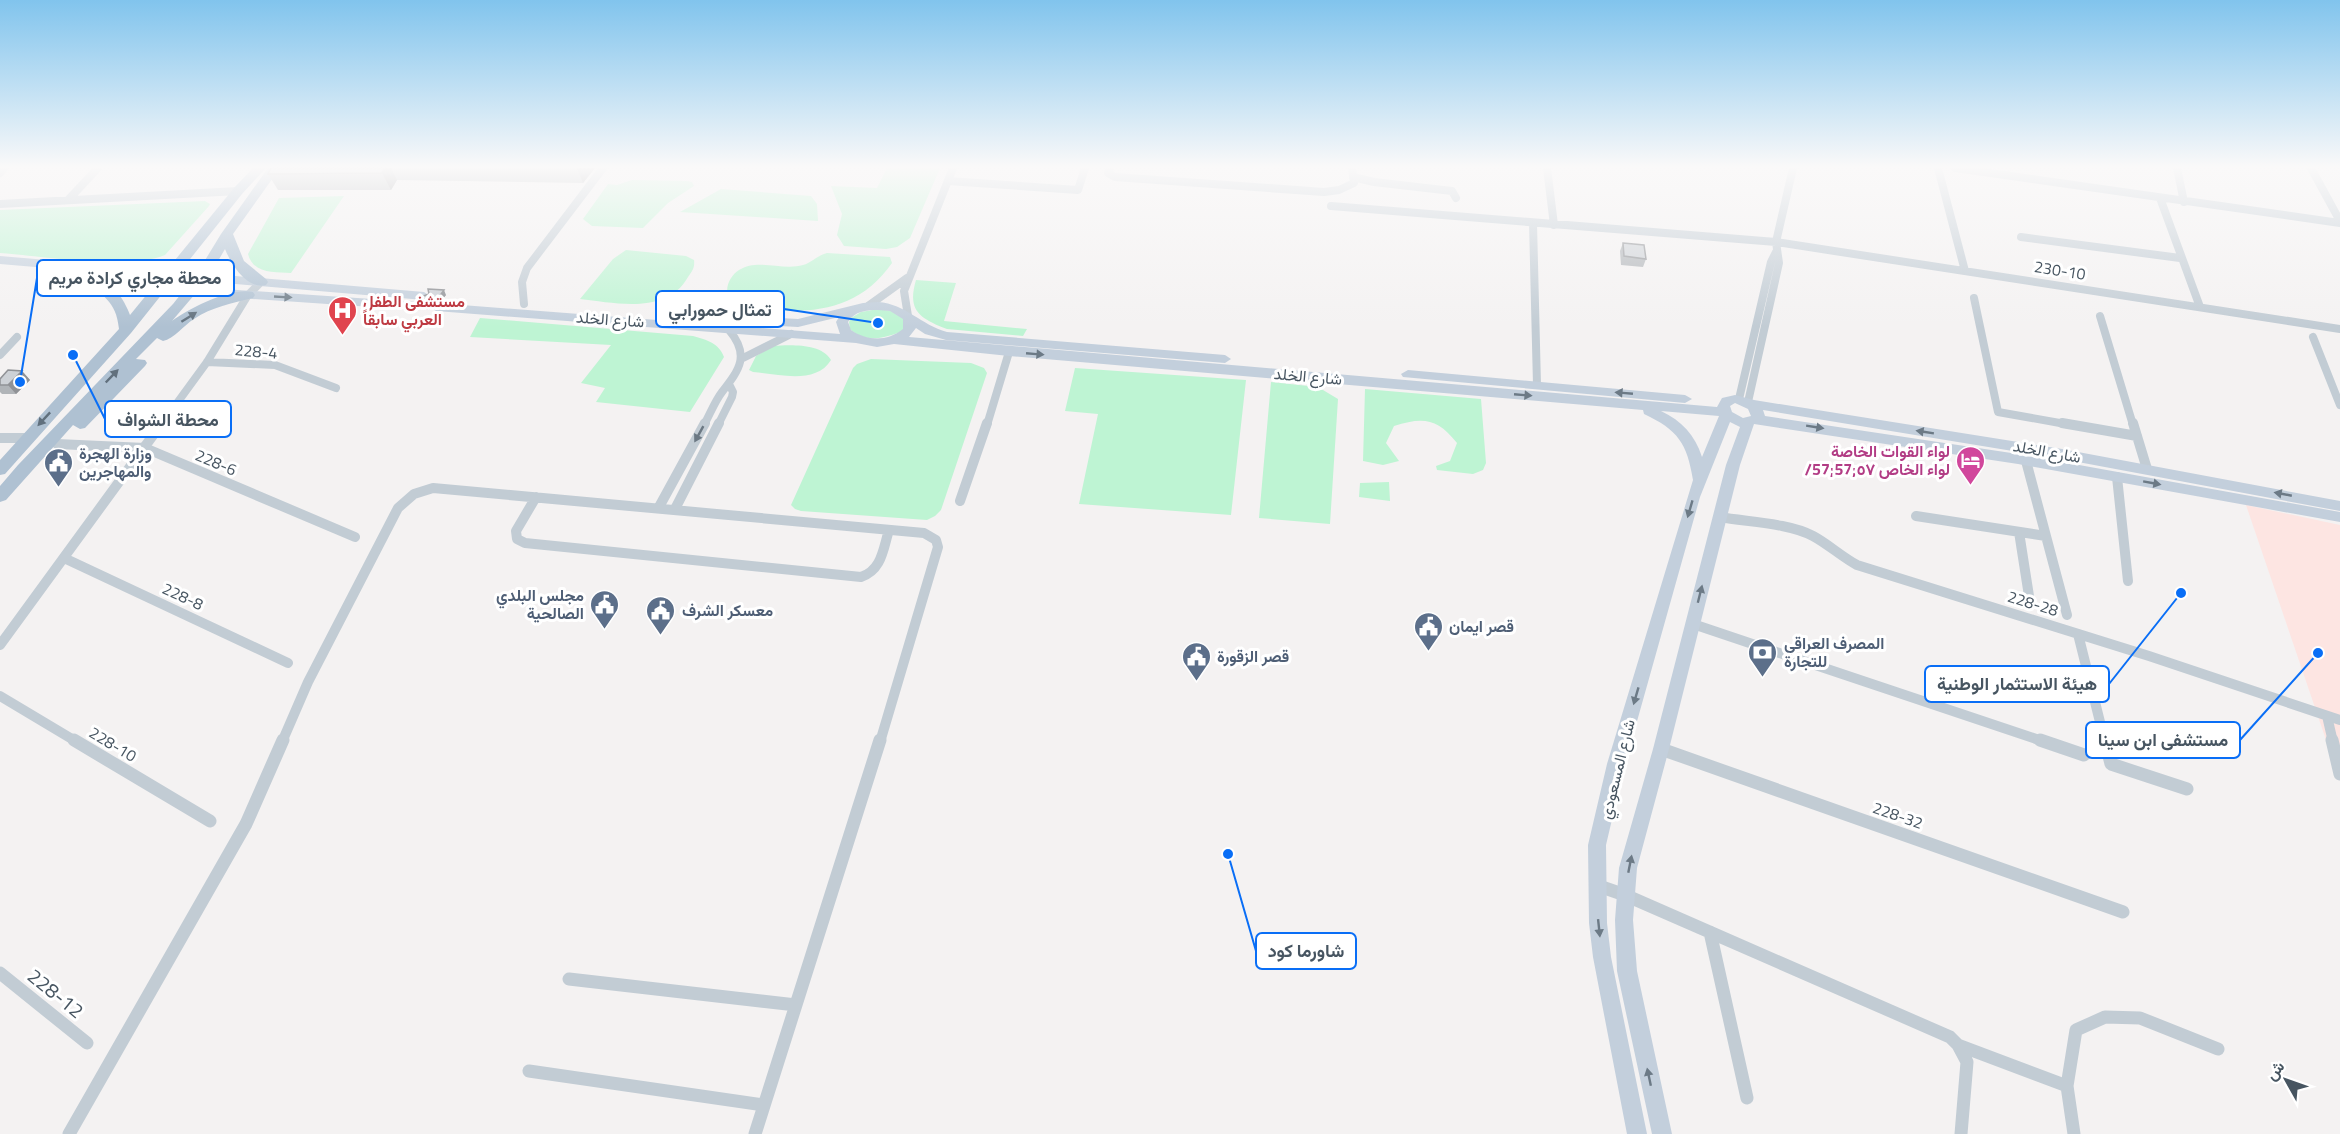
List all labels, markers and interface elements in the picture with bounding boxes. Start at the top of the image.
street label: 230-10 [2033,254,2087,286]
callout: محطة مجاري كرادة مريم [37,260,234,296]
text: محطة مجاري كرادة مريم [49,264,222,293]
place label: مستشفى الطفل العربي سابقاً [363,289,465,333]
callout: تمثال حمورابي [656,291,784,327]
one-way arrow [273,293,292,302]
hospital icon: مستشفى الطفل العربي سابقاً [326,294,358,336]
text: تمثال حمورابي [668,296,772,325]
street label: شارع الخلد [575,305,645,333]
one-way arrow [181,311,197,322]
street label: 228-4 [234,337,278,365]
one-way arrow [1026,349,1045,359]
street label: شارع الخلد [1273,361,1343,391]
one-way arrow [104,370,118,384]
one-way arrow [1615,388,1634,398]
one-way arrow [1513,390,1532,400]
callout: محطة الشواف [105,401,231,437]
text: محطة الشواف [117,406,219,433]
one-way arrow [38,411,51,426]
one-way arrow [1805,423,1824,432]
one-way arrow [694,426,704,443]
one-way arrow [1915,427,1934,436]
street label: شارع الخلد [2011,433,2083,469]
place label: لواء القوات الخاصة /57;لواء الخاص ٥٧;57 [1805,439,1950,481]
place label: وزارة الهجرة والمهاجرين [79,441,152,483]
street label: 228-6 [192,443,240,481]
hotel icon: لواء القوات الخاصة /57;لواء الخاص ٥٧;57 [1955,444,1987,486]
public building icon: وزارة الهجرة والمهاجرين [42,446,74,488]
one-way arrow [2143,479,2162,488]
one-way arrow [2273,489,2292,498]
one-way arrow [1685,500,1694,518]
street label: 228-8 [159,576,208,616]
place label: مجلس البلدي الصالحية [496,583,584,625]
street label: 228-28 [2005,584,2061,622]
one-way arrow [1696,585,1706,603]
public building icon: مجلس البلدي الصالحية [589,588,621,630]
public building icon: معسكر الشرف [645,594,677,636]
place label: معسكر الشرف [682,598,774,622]
public building icon: قصر ايمان [1412,610,1444,652]
place label: قصر ايمان [1449,614,1514,638]
place label: المصرف العراقي للتجارة [1784,631,1884,673]
bank icon: المصرف العراقي للتجارة [1747,636,1779,678]
public building icon: قصر الزقورة [1180,640,1212,682]
place label: قصر الزقورة [1217,644,1289,668]
callout: هيئة الاستثمار الوطنية [1925,666,2109,702]
text: هيئة الاستثمار الوطنية [1937,670,2097,697]
one-way arrow [1631,687,1640,705]
street label: شارع المسعودي [1593,717,1643,822]
street label: 228-10 [85,720,141,768]
callout: مستشفى ابن سينا [2086,722,2240,758]
text: مستشفى ابن سينا [2098,726,2229,753]
street label: 228-32 [1870,795,1926,835]
one-way arrow [1625,854,1635,873]
one-way arrow [1594,919,1604,938]
callout: شاورما كود [1256,933,1356,969]
text: شاورما كود [1268,937,1344,964]
street label: 228-12 [21,961,91,1025]
north arrow [2256,1050,2316,1110]
text: ش [2259,1055,2290,1085]
one-way arrow [1644,1068,1654,1086]

